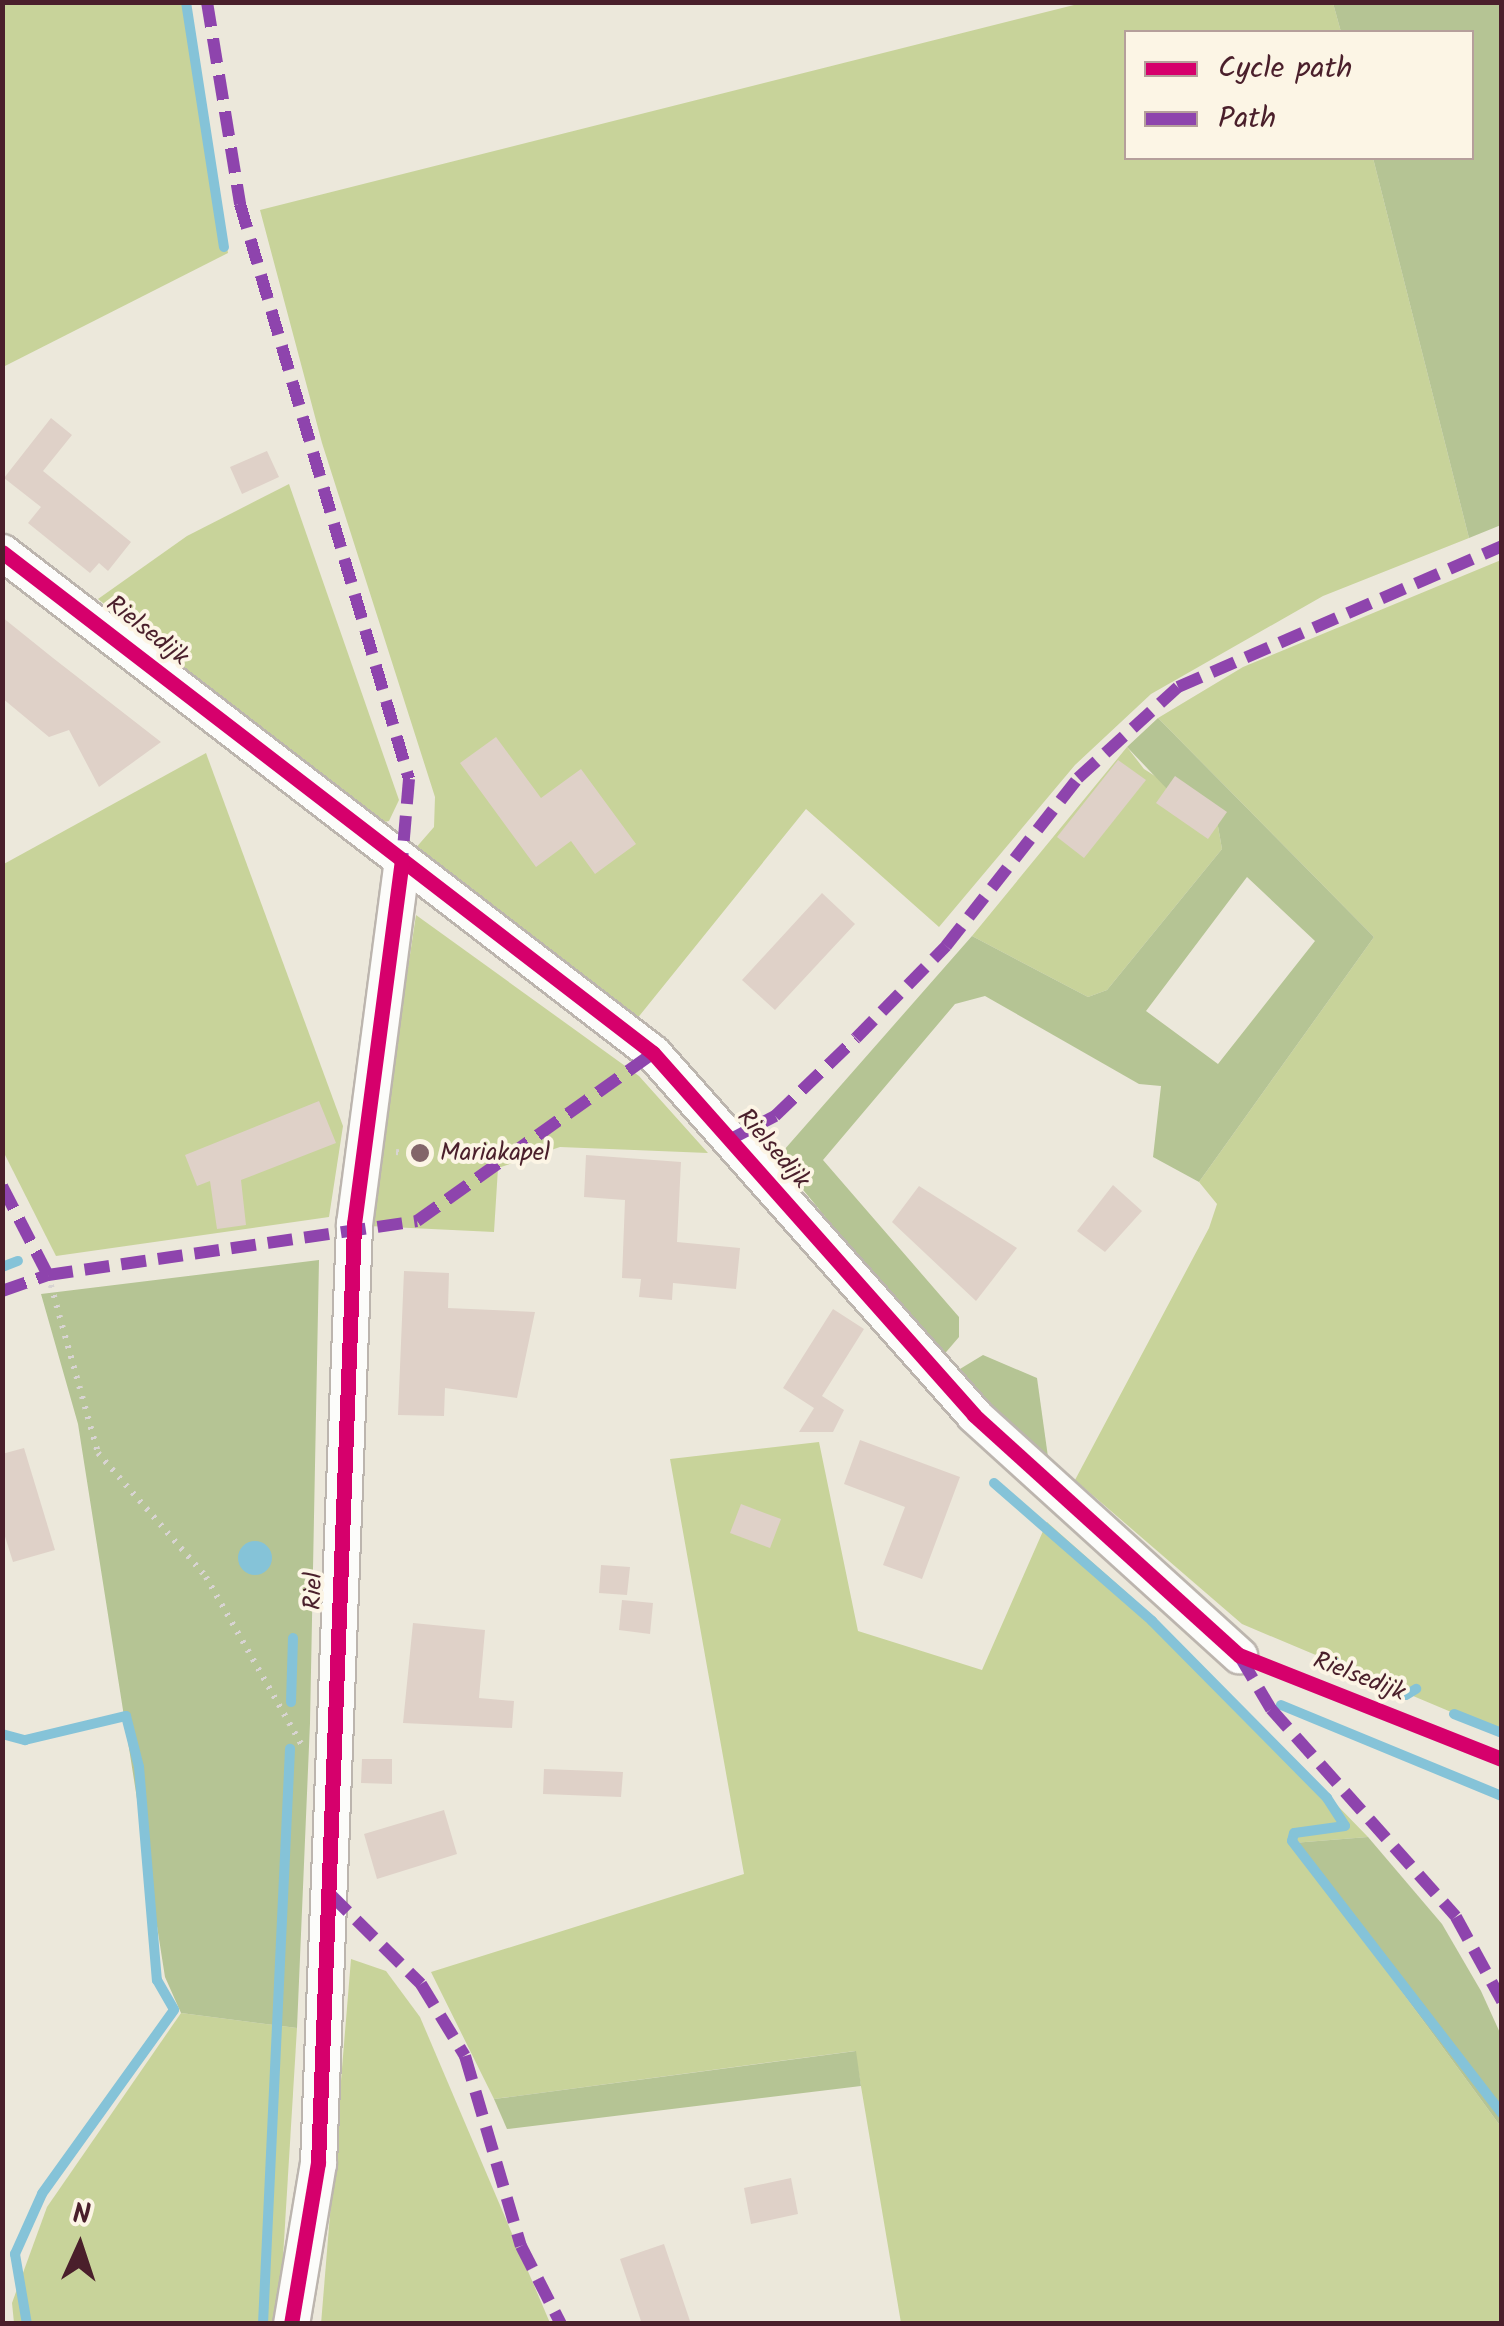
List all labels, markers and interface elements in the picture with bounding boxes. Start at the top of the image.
legend [1124,30,1474,160]
text: Cycle path [1218,45,1352,93]
text: Path [1218,95,1276,143]
street label: Rielsedijk [100,590,194,672]
street label: Rielsedijk [730,1103,816,1195]
place label: Mariakapel [440,1138,550,1168]
marker: Mariakapel [409,1142,431,1164]
street label: Riel [298,1572,330,1610]
street label: Rielsedijk [1309,1646,1409,1708]
text: N [72,2193,92,2238]
north arrow [30,2196,130,2296]

